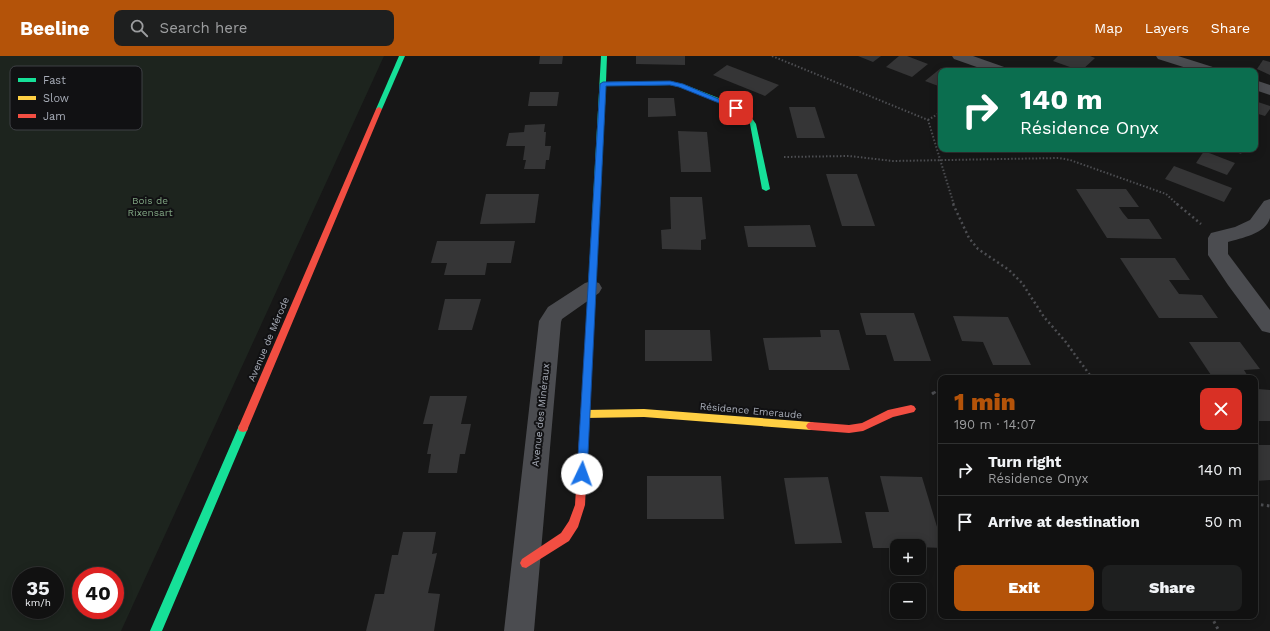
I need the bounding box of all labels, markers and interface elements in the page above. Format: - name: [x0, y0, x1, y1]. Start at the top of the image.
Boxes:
- search box: [114, 10, 394, 46]
- text: Beeline: [20, 17, 90, 40]
- icon: search: [128, 17, 150, 39]
- text: Search here: [160, 19, 247, 37]
- text: Map: [1094, 20, 1123, 36]
- text: Layers: [1145, 20, 1189, 36]
- text: Share: [1211, 20, 1250, 36]
- legend: [10, 66, 142, 130]
- text: Fast: [43, 74, 66, 87]
- text: 140 m: [1020, 83, 1103, 116]
- icon: right: [954, 84, 1006, 136]
- pin: [719, 91, 753, 125]
- text: Slow: [43, 92, 69, 105]
- icon: arrive: [725, 97, 747, 119]
- text: Jam: [43, 110, 66, 123]
- text: Résidence Onyx: [1020, 117, 1159, 138]
- park label: Bois de Rixensart: [127, 195, 173, 218]
- street label: Avenue de Mérode: [246, 295, 291, 383]
- street label: Avenue des Minéraux: [530, 363, 551, 467]
- text: 1 min: [954, 388, 1016, 416]
- button: close: [1200, 388, 1242, 430]
- street label: Résidence Emeraude: [699, 401, 803, 420]
- text: 190 m · 14:07: [954, 417, 1036, 432]
- position arrow: [561, 453, 603, 495]
- text: Turn right: [988, 453, 1061, 471]
- icon: right: [954, 459, 976, 481]
- text: 140 m: [1198, 461, 1242, 479]
- text: Résidence Onyx: [988, 471, 1088, 486]
- icon: arrive: [954, 511, 976, 533]
- text: Arrive at destination: [988, 513, 1140, 531]
- text: 50 m: [1205, 513, 1242, 531]
- map controls: [890, 539, 926, 619]
- button: +: [890, 539, 926, 575]
- button: Exit: [954, 565, 1094, 611]
- button: Share: [1102, 565, 1242, 611]
- speed limit sign: 40: [72, 567, 124, 619]
- text: 35: [26, 576, 50, 600]
- button: −: [890, 583, 926, 619]
- text: km/h: [25, 597, 51, 608]

